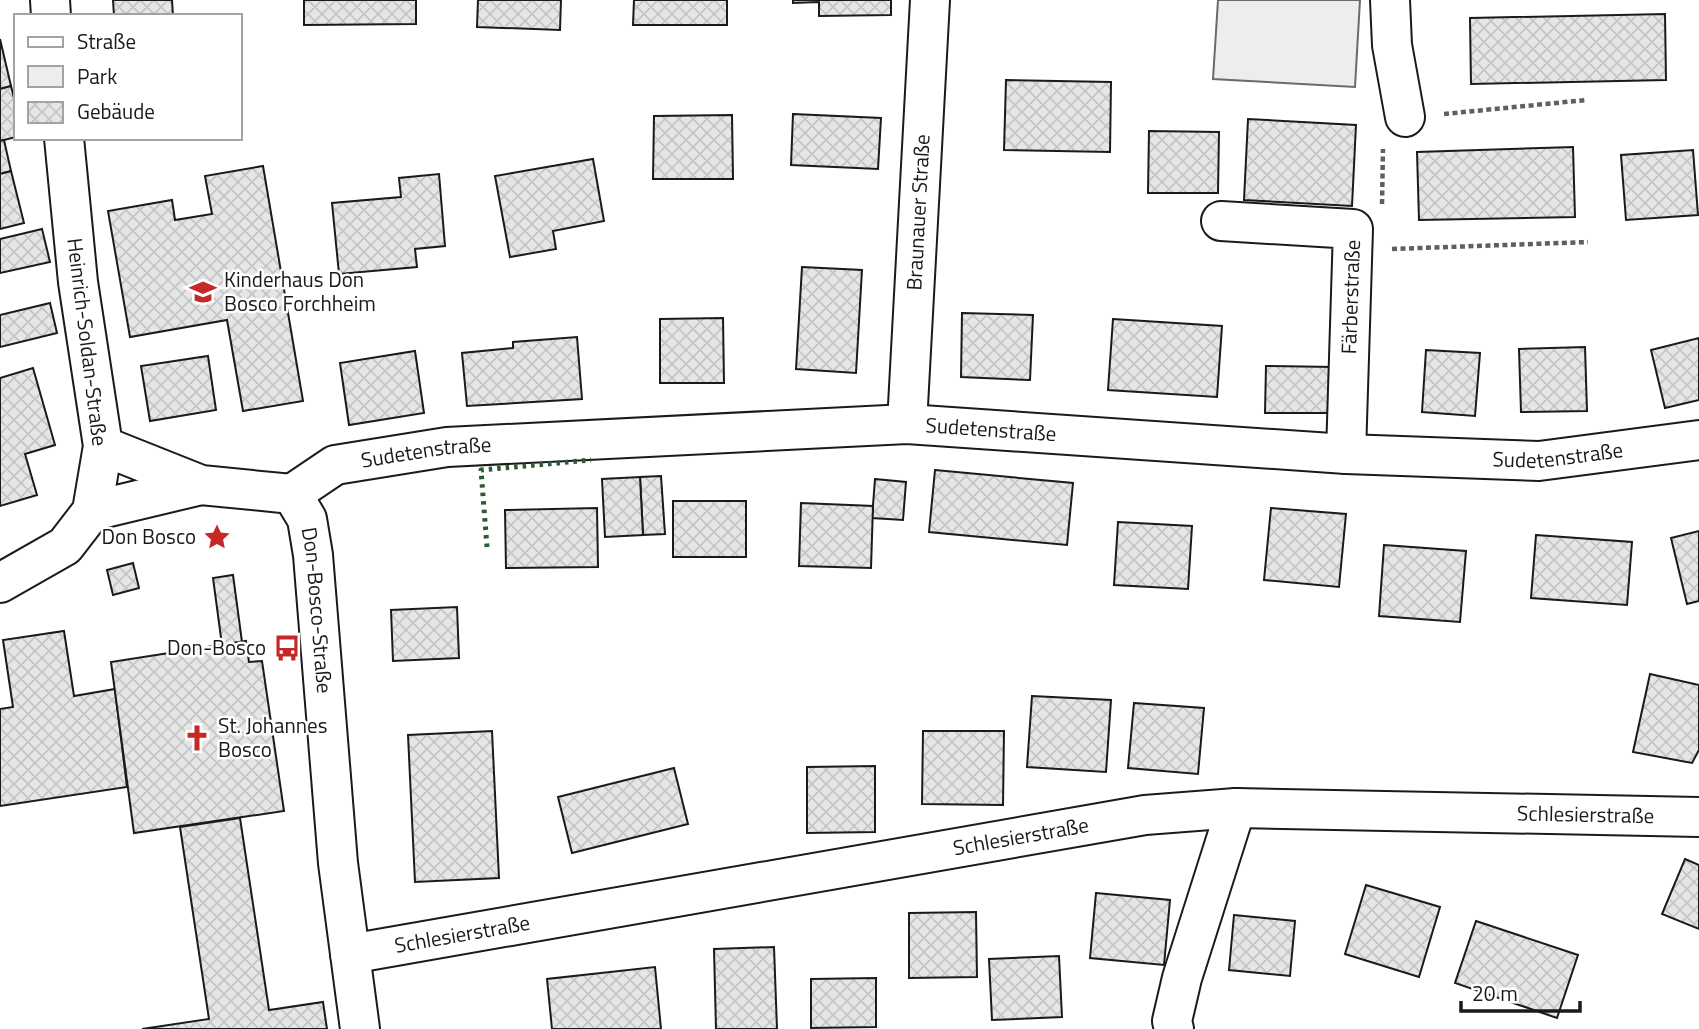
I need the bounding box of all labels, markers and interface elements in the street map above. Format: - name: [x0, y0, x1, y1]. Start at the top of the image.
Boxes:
- legend: [14, 14, 242, 140]
- text: Straße: [77, 25, 136, 57]
- text: Park: [77, 60, 117, 92]
- text: Gebäude: [77, 95, 155, 127]
- street label: Braunauer Straße: [897, 133, 938, 291]
- street label: Heinrich-Soldan-Straße: [59, 236, 117, 448]
- street label: Färberstraße: [1332, 239, 1368, 355]
- place label: Kinderhaus Don Bosco Forchheim: [224, 263, 376, 319]
- school or university icon: Kinderhaus Don Bosco Forchheim: [188, 277, 218, 307]
- street label: Sudetenstraße: [925, 408, 1057, 449]
- street label: Sudetenstraße: [359, 428, 492, 476]
- street label: Sudetenstraße: [1492, 433, 1625, 476]
- place label: Don Bosco: [102, 520, 196, 552]
- place icon: Don Bosco: [202, 522, 232, 552]
- street label: Don-Bosco-Straße: [294, 525, 341, 694]
- place label: Don-Bosco: [167, 631, 266, 663]
- bus stop icon: Don-Bosco: [272, 633, 302, 663]
- place label: St. Johannes Bosco: [218, 709, 328, 765]
- church icon: St. Johannes Bosco: [182, 723, 212, 753]
- street label: Schlesierstraße: [1517, 796, 1655, 831]
- street label: Schlesierstraße: [950, 808, 1091, 863]
- street label: Schlesierstraße: [392, 906, 532, 961]
- scale bar: [1461, 970, 1580, 1014]
- text: 20 m: [1472, 977, 1518, 1009]

